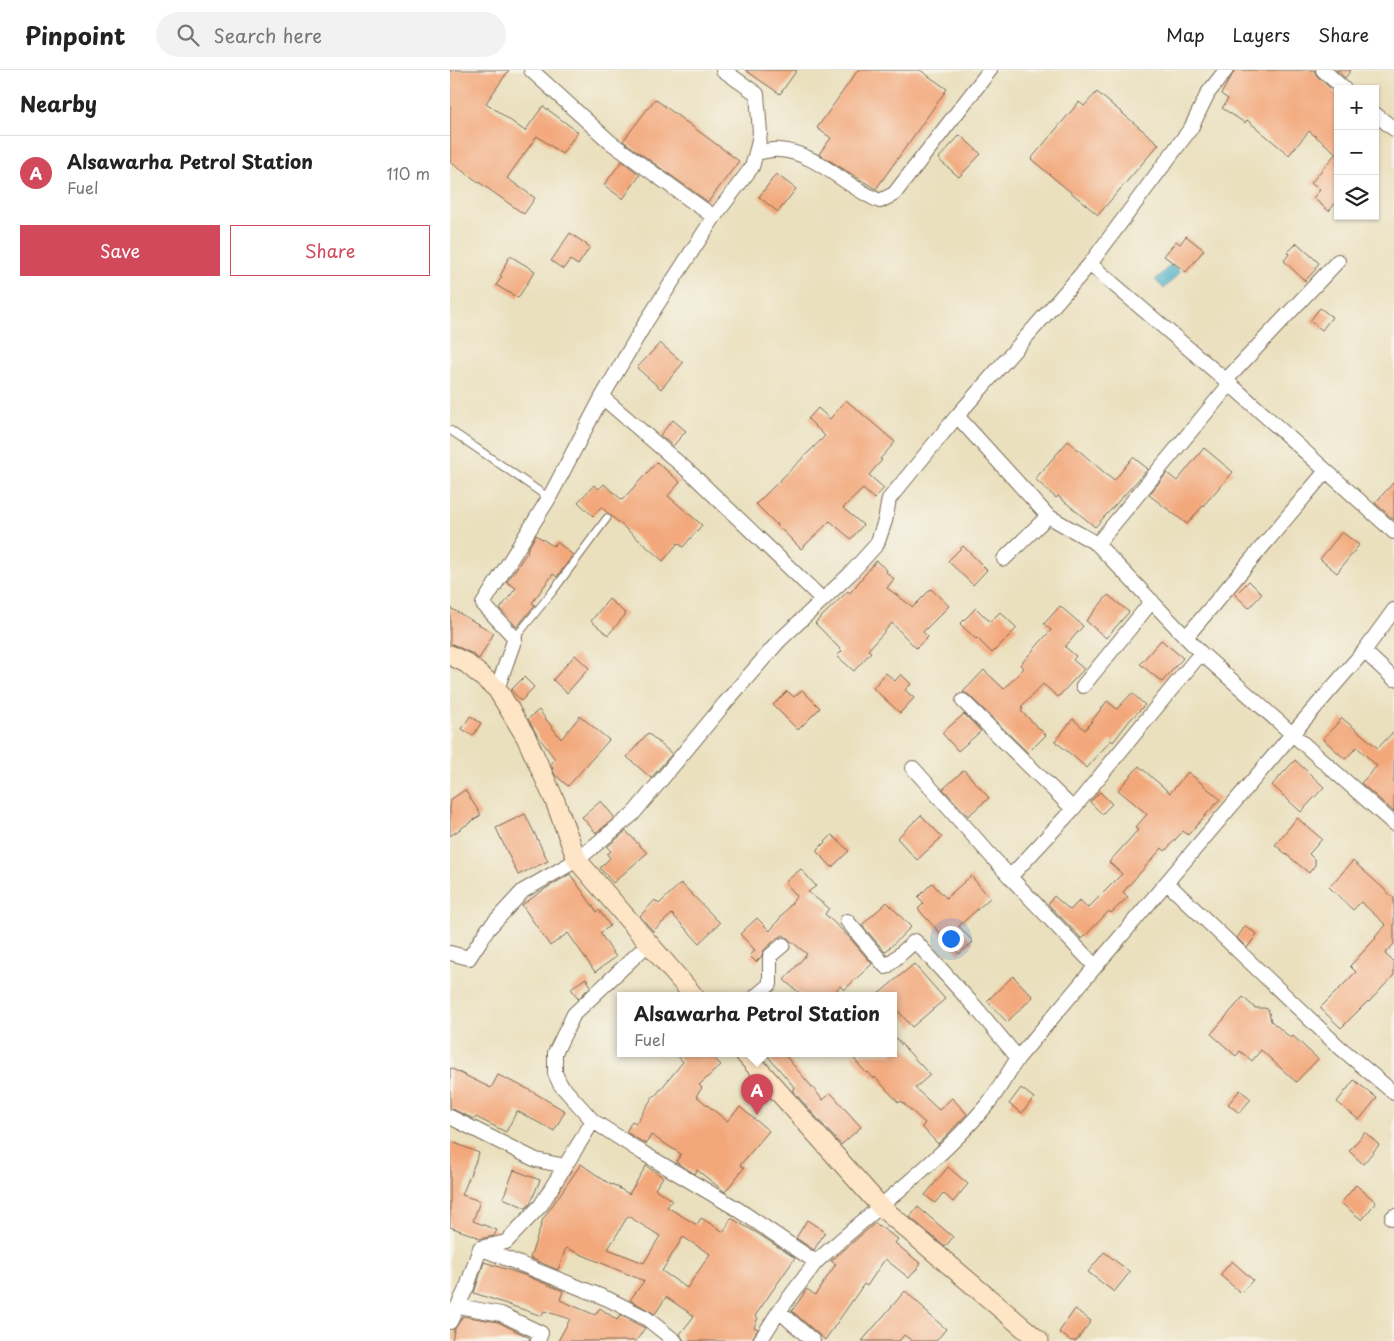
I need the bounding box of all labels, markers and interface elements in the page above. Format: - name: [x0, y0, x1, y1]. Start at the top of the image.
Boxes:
- search box: [156, 12, 506, 57]
- text: Pinpoint: [25, 17, 126, 53]
- icon: search: [174, 21, 202, 49]
- text: Search here: [214, 21, 322, 49]
- text: Map: [1166, 21, 1205, 48]
- text: Layers: [1233, 21, 1290, 48]
- text: Share: [1318, 21, 1369, 48]
- map controls: [1334, 85, 1379, 220]
- button: +: [1334, 85, 1379, 130]
- text: Nearby: [20, 87, 97, 119]
- button: −: [1334, 130, 1379, 175]
- text: Alsawarha Petrol Station: [67, 147, 313, 175]
- text: A: [30, 161, 42, 185]
- text: 110 m: [387, 161, 430, 185]
- text: Fuel: [67, 175, 98, 199]
- button: layers: [1334, 175, 1379, 220]
- button: Save: [20, 225, 220, 276]
- button: Share: [230, 225, 430, 276]
- your location: [938, 926, 964, 952]
- popup: [617, 992, 897, 1057]
- text: Alsawarha Petrol Station: [634, 999, 880, 1027]
- text: Fuel: [634, 1027, 665, 1051]
- pin: A: [741, 1074, 773, 1115]

